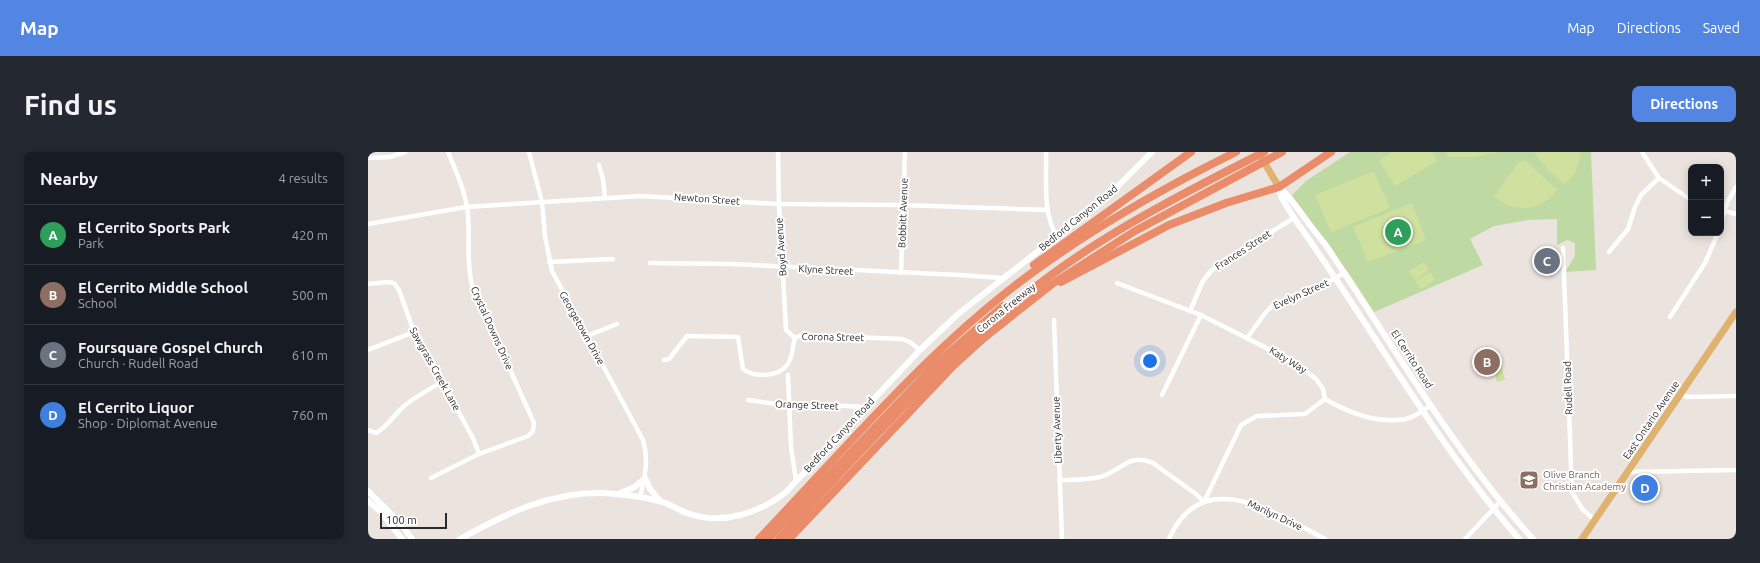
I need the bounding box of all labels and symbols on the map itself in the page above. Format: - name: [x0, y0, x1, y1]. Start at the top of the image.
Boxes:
- street label: Bobbitt Avenue: [896, 178, 910, 248]
- street label: Bedford Canyon Road: [1036, 183, 1120, 253]
- street label: Newton Street: [674, 191, 740, 207]
- street label: Boyd Avenue: [773, 217, 789, 277]
- pin: A: [1385, 217, 1411, 247]
- street label: Frances Street: [1213, 228, 1273, 272]
- pin: C: [1534, 246, 1560, 276]
- street label: Klyne Street: [798, 263, 854, 277]
- street label: Evelyn Street: [1272, 277, 1330, 311]
- street label: Corona Freeway: [974, 281, 1038, 335]
- street label: Crystal Downs Drive: [469, 285, 515, 371]
- street label: Georgetown Drive: [557, 289, 607, 367]
- street label: Sawgrass Creek Lane: [408, 325, 462, 413]
- street label: El Cerrito Road: [1389, 328, 1435, 390]
- street label: Corona Street: [802, 331, 864, 343]
- street label: Katy Way: [1267, 345, 1309, 375]
- pin: B: [1474, 347, 1500, 377]
- your location: [1140, 351, 1160, 371]
- street label: Rudell Road: [1562, 361, 1574, 415]
- street label: East Ontario Avenue: [1621, 379, 1681, 461]
- street label: Bedford Canyon Road: [802, 395, 877, 475]
- street label: Liberty Avenue: [1050, 396, 1064, 464]
- street label: Orange Street: [775, 398, 839, 412]
- school or university icon: Olive Branch Christian Academy: [1518, 469, 1540, 491]
- place label: Olive Branch Christian Academy: [1543, 469, 1626, 492]
- pin: D: [1632, 473, 1658, 503]
- street label: Marilyn Drive: [1246, 498, 1304, 532]
- scale bar: [380, 511, 447, 530]

